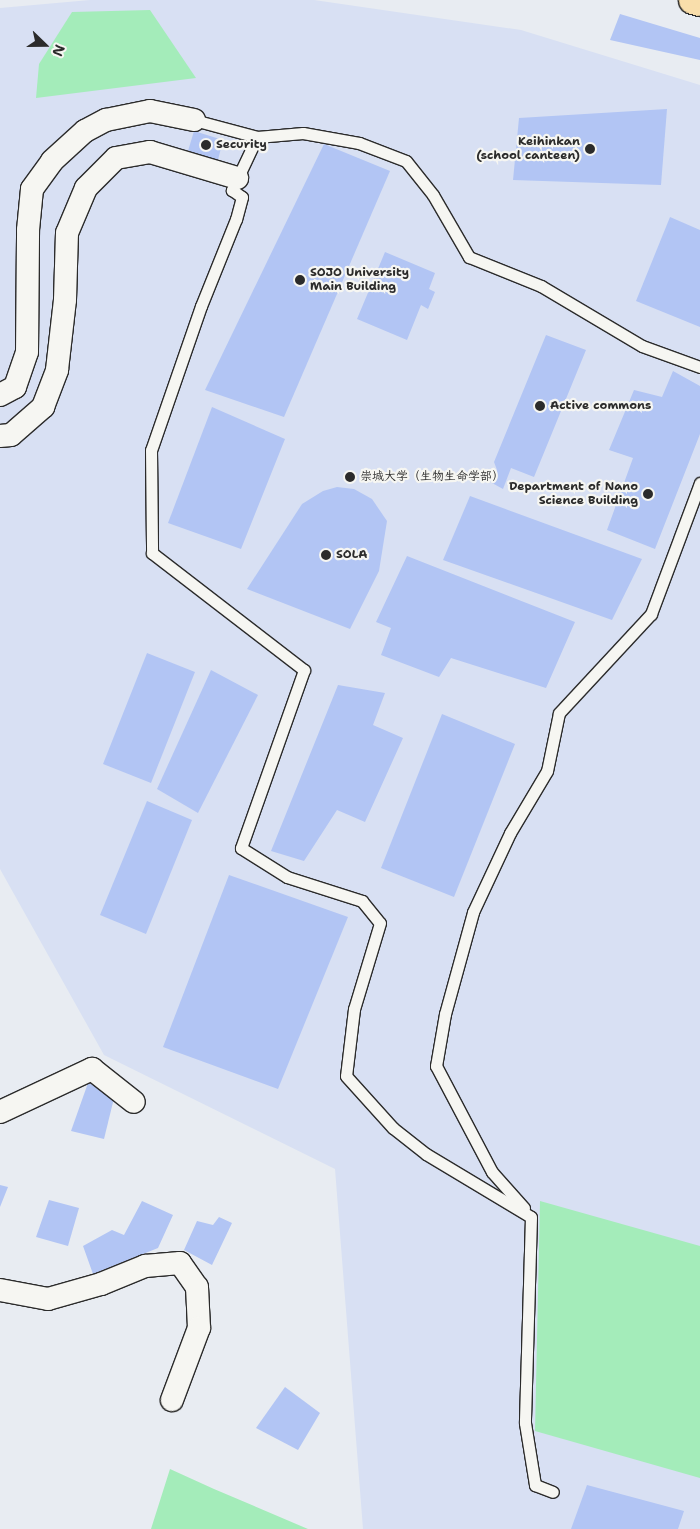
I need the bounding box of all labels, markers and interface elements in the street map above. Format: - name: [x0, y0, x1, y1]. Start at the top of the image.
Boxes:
- north arrow: [20, 20, 70, 70]
- text: N: [48, 42, 69, 59]
- place label: Keihinkan (school canteen): [476, 135, 580, 163]
- place label: Security: [216, 138, 267, 152]
- marker: Security: [200, 139, 212, 151]
- marker: Keihinkan (school canteen): [584, 143, 596, 155]
- place label: SOJO University Main Building: [310, 266, 409, 294]
- marker: SOJO University Main Building: [294, 274, 306, 286]
- place label: Active commons: [550, 399, 651, 413]
- marker: Active commons: [534, 400, 546, 412]
- place label: 崇城大学（生物生命学部）: [360, 470, 504, 484]
- marker: 崇城大学（生物生命学部）: [344, 471, 356, 483]
- place label: Department of Nano Science Building: [509, 480, 638, 508]
- marker: Department of Nano Science Building: [642, 488, 654, 500]
- place label: SOLA: [336, 548, 367, 562]
- marker: SOLA: [320, 549, 332, 561]

